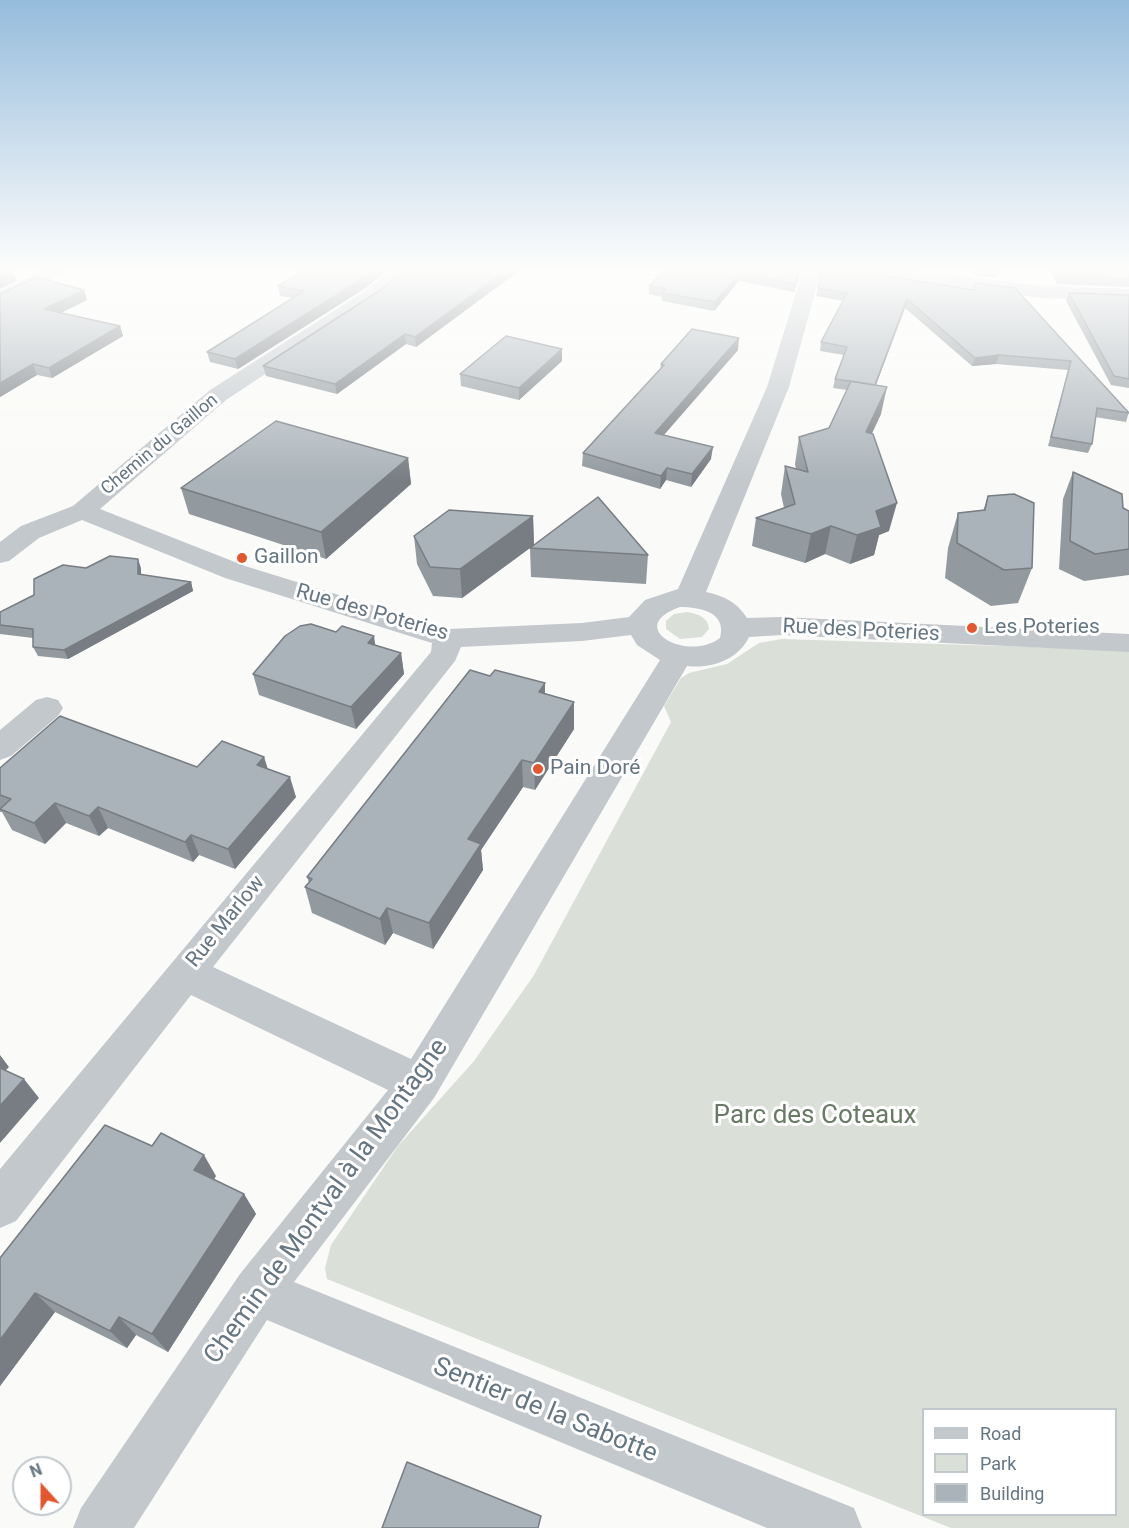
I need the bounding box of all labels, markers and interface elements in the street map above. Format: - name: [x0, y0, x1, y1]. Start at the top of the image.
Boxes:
- street label: Chemin du Gaillon: [97, 390, 223, 500]
- place label: Gaillon: [254, 545, 319, 571]
- marker: Gaillon: [235, 551, 249, 565]
- street label: Rue des Poteries: [293, 579, 451, 647]
- street label: Rue des Poteries: [782, 614, 940, 648]
- place label: Les Poteries: [984, 615, 1100, 641]
- marker: Les Poteries: [965, 621, 979, 635]
- place label: Pain Doré: [550, 756, 640, 782]
- marker: Pain Doré: [531, 762, 545, 776]
- street label: Rue Marlow: [181, 871, 271, 973]
- street label: Chemin de Montval à la Montagne: [198, 1033, 456, 1371]
- park label: Parc des Coteaux: [714, 1100, 916, 1132]
- street label: Sentier de la Sabotte: [428, 1352, 662, 1470]
- legend: [922, 1408, 1117, 1516]
- text: Road: [980, 1423, 1021, 1444]
- text: Park: [980, 1453, 1016, 1474]
- north arrow: [12, 1456, 72, 1516]
- text: N: [27, 1460, 45, 1481]
- text: Building: [980, 1483, 1044, 1504]

